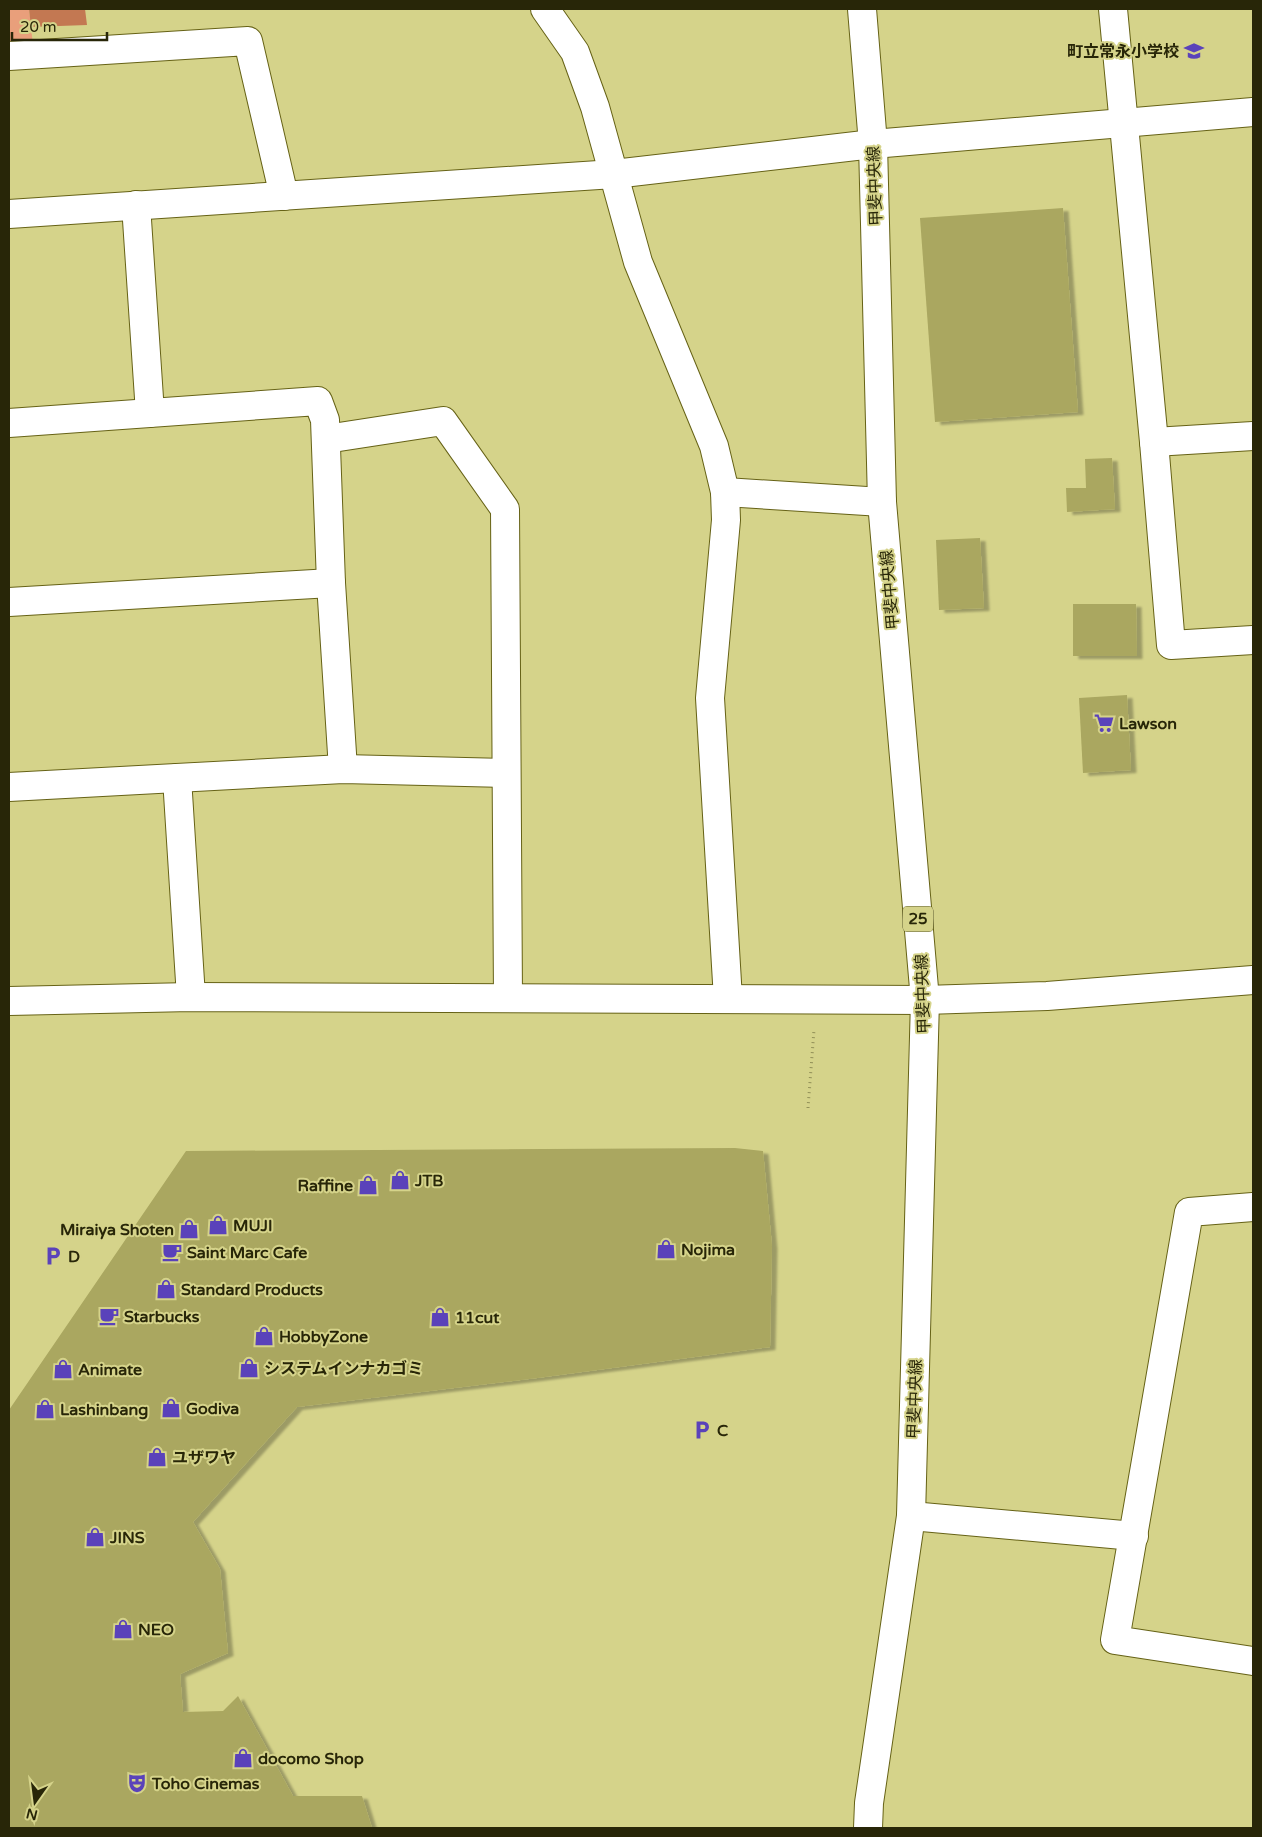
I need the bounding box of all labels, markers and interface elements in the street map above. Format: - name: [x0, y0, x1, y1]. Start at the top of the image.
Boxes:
- scale bar: [12, 10, 108, 42]
- text: 20 m: [20, 18, 57, 36]
- school or university icon: 町立常永小学校: [1183, 40, 1205, 62]
- place label: 町立常永小学校: [1067, 42, 1179, 62]
- street label: 甲斐中央線: [864, 146, 886, 226]
- street label: 甲斐中央線: [877, 549, 903, 631]
- supermarket icon: Lawson: [1093, 712, 1115, 734]
- place label: Lawson: [1119, 714, 1177, 734]
- road number: 25: [903, 906, 933, 932]
- street label: 甲斐中央線: [912, 954, 934, 1034]
- shop icon: JTB: [389, 1169, 411, 1191]
- place label: JTB: [414, 1171, 443, 1191]
- shop icon: Raffine: [357, 1174, 379, 1196]
- place label: Raffine: [298, 1176, 353, 1196]
- shop icon: MUJI: [207, 1214, 229, 1236]
- place label: MUJI: [233, 1216, 273, 1236]
- shop icon: Miraiya Shoten: [178, 1218, 200, 1240]
- place label: Miraiya Shoten: [60, 1220, 174, 1240]
- shop icon: Nojima: [655, 1238, 677, 1260]
- place label: Nojima: [681, 1240, 735, 1260]
- cafe icon: Saint Marc Cafe: [161, 1241, 183, 1263]
- place label: Saint Marc Cafe: [187, 1243, 307, 1263]
- parking icon: D: [42, 1245, 64, 1267]
- place label: D: [68, 1247, 80, 1267]
- shop icon: Standard Products: [155, 1278, 177, 1300]
- place label: Standard Products: [181, 1280, 323, 1300]
- cafe icon: Starbucks: [98, 1305, 120, 1327]
- shop icon: 11cut: [429, 1306, 451, 1328]
- place label: Starbucks: [124, 1307, 200, 1327]
- place label: 11cut: [455, 1308, 500, 1328]
- shop icon: HobbyZone: [253, 1325, 275, 1347]
- place label: HobbyZone: [279, 1327, 368, 1347]
- shop icon: システムインナカゴミ: [238, 1357, 260, 1379]
- shop icon: Animate: [52, 1358, 74, 1380]
- place label: システムインナカゴミ: [264, 1359, 424, 1379]
- street label: 甲斐中央線: [904, 1359, 926, 1439]
- place label: Animate: [78, 1360, 142, 1380]
- shop icon: Godiva: [160, 1397, 182, 1419]
- shop icon: Lashinbang: [34, 1398, 56, 1420]
- place label: Godiva: [186, 1399, 239, 1419]
- place label: Lashinbang: [60, 1400, 148, 1420]
- parking icon: C: [691, 1419, 713, 1441]
- place label: C: [717, 1421, 728, 1441]
- shop icon: ユザワヤ: [146, 1446, 168, 1468]
- place label: ユザワヤ: [172, 1448, 236, 1468]
- shop icon: JINS: [84, 1526, 106, 1548]
- place label: JINS: [109, 1528, 145, 1548]
- shop icon: NEO: [112, 1618, 134, 1640]
- place label: NEO: [138, 1620, 174, 1640]
- shop icon: docomo Shop: [232, 1747, 254, 1769]
- place label: docomo Shop: [258, 1749, 364, 1769]
- theatre icon: Toho Cinemas: [126, 1772, 148, 1794]
- place label: Toho Cinemas: [151, 1774, 260, 1794]
- north arrow: [10, 1777, 60, 1827]
- text: N: [24, 1805, 39, 1824]

